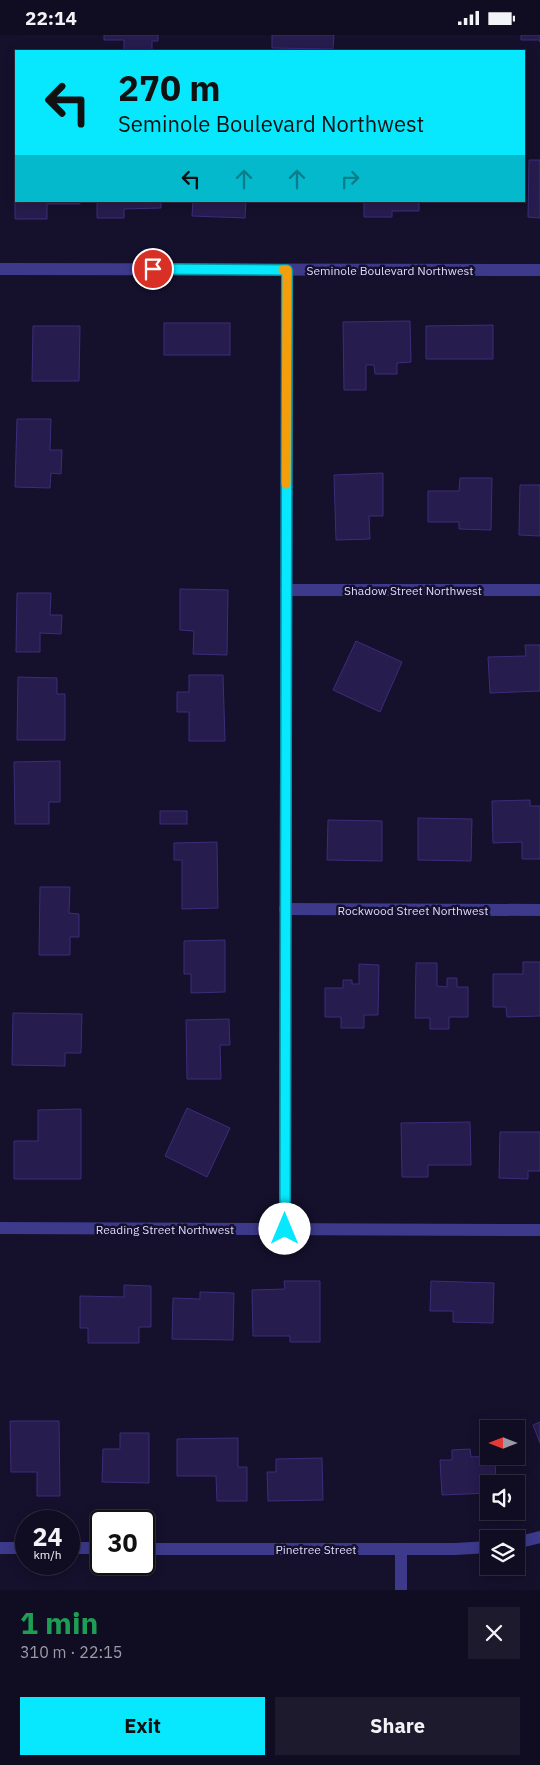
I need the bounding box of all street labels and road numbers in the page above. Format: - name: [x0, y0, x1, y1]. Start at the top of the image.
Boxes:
- street label: Seminole Boulevard Northwest: [306, 263, 474, 278]
- street label: Shadow Street Northwest: [344, 583, 482, 598]
- street label: Rockwood Street Northwest: [337, 903, 489, 918]
- street label: Reading Street Northwest: [96, 1222, 234, 1237]
- street label: Pinetree Street: [275, 1542, 357, 1557]

